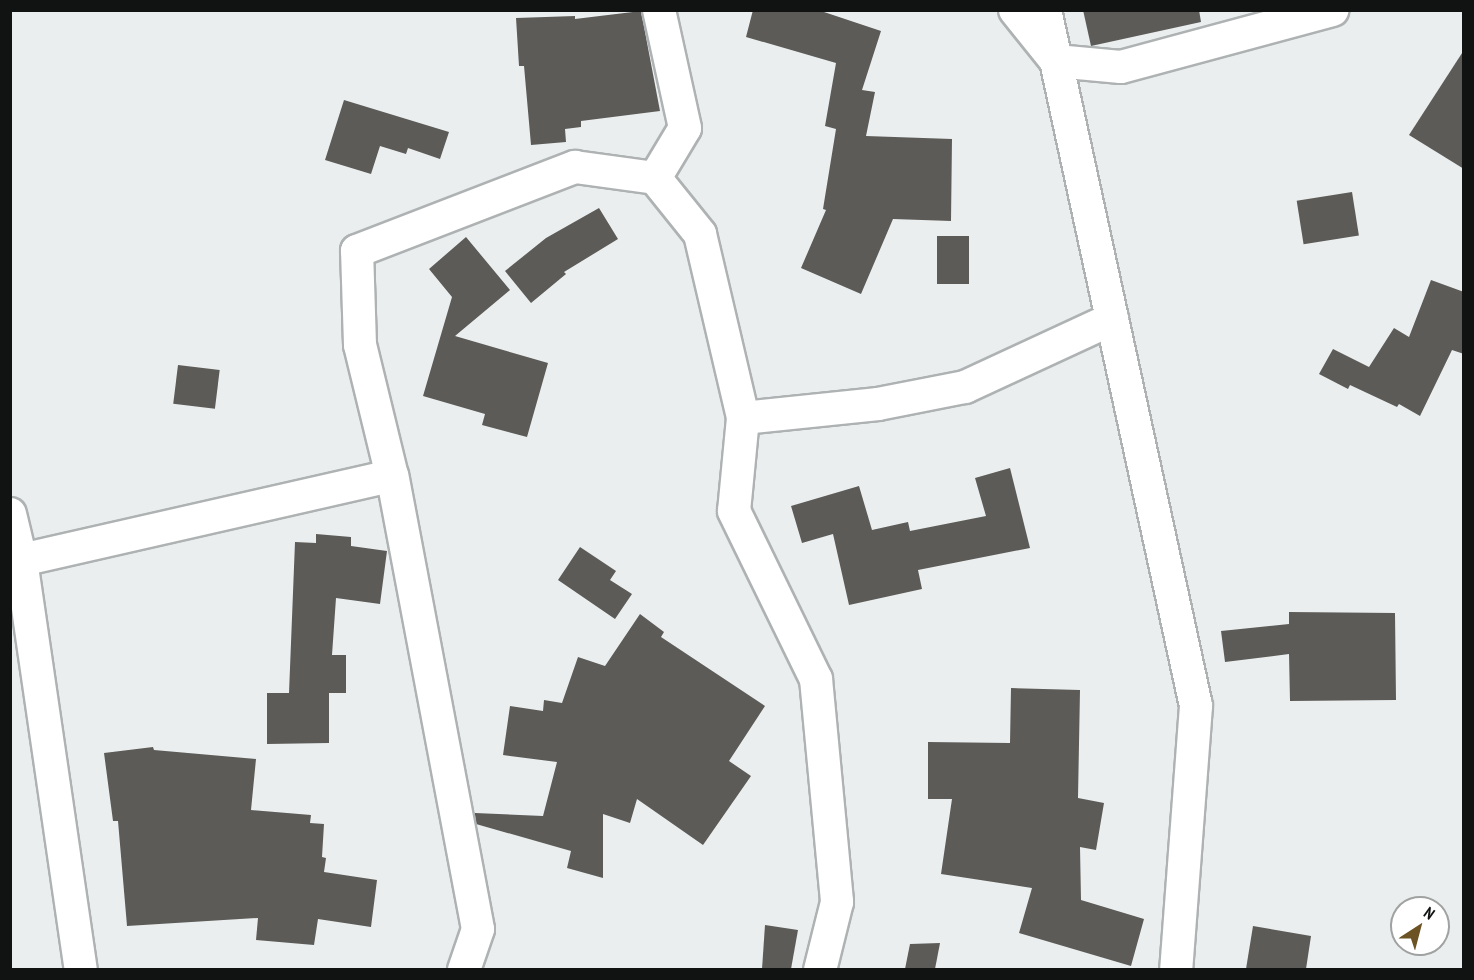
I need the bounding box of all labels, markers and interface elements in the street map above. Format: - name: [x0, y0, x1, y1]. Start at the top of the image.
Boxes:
- north arrow: [1390, 896, 1450, 956]
- text: N: [1420, 902, 1439, 924]

